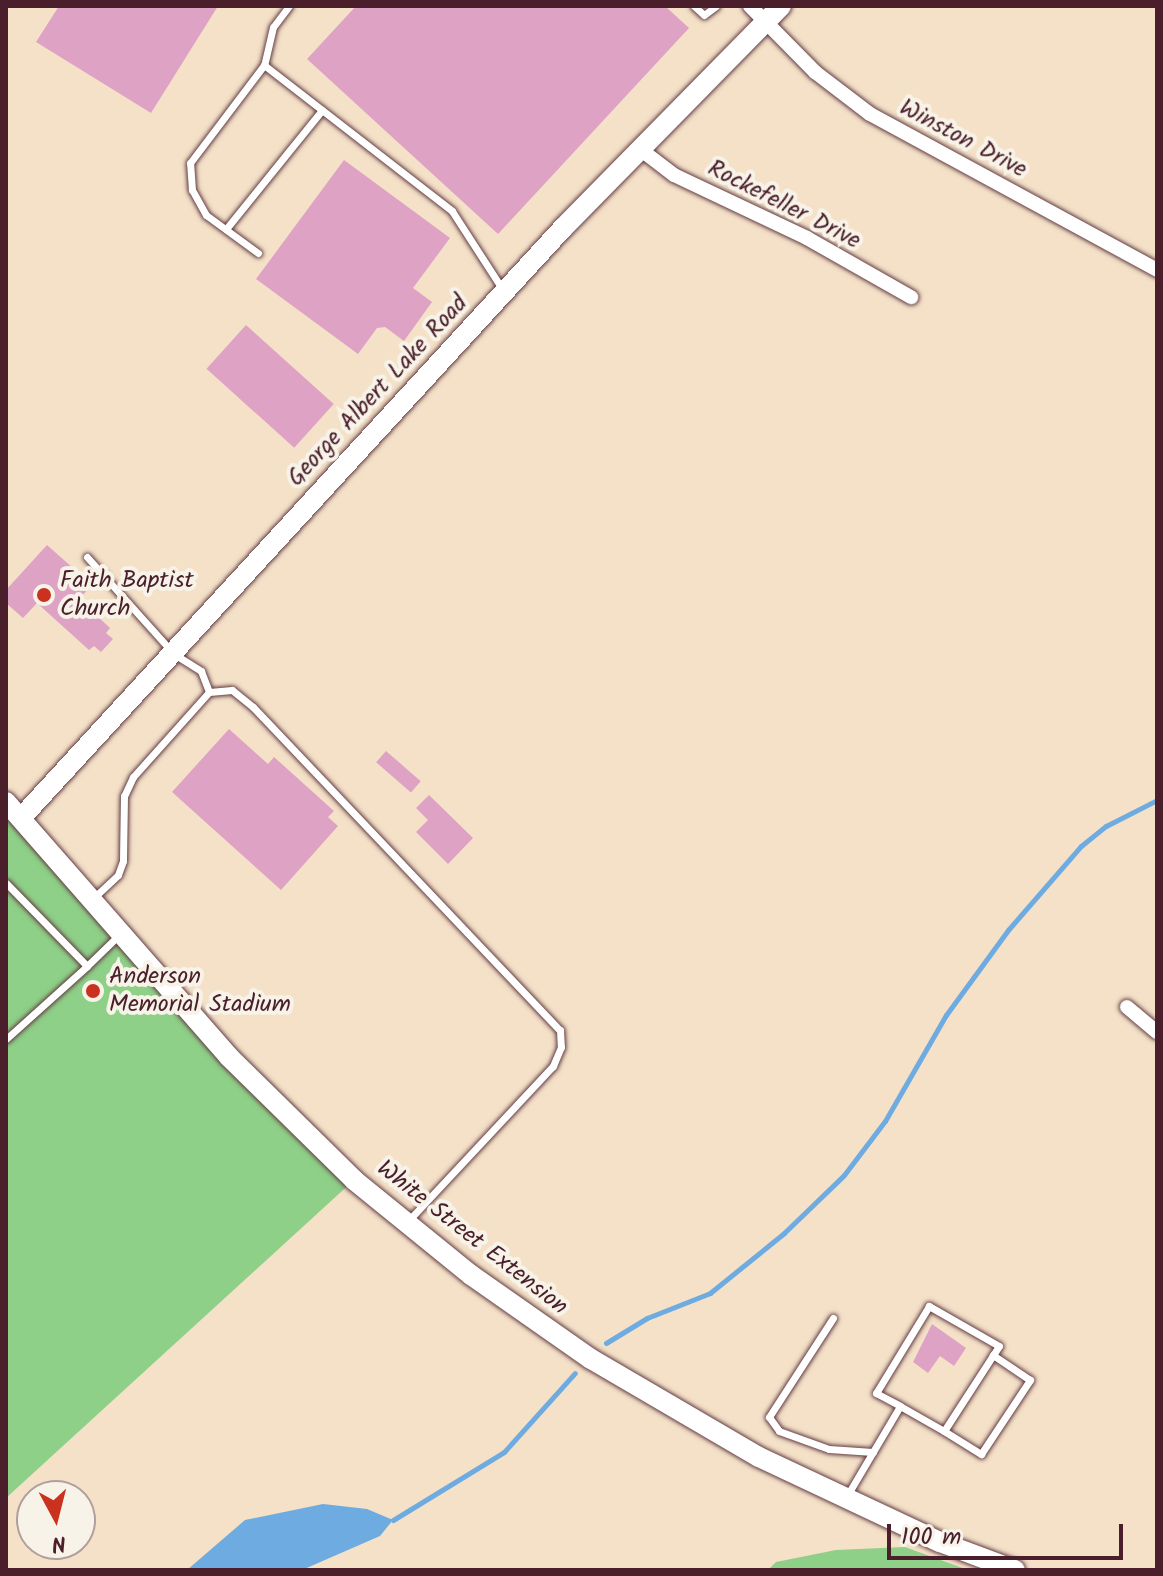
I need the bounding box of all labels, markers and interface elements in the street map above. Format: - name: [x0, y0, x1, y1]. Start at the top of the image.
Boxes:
- street label: Winston Drive: [894, 93, 1032, 185]
- street label: Rockefeller Drive: [703, 154, 865, 256]
- street label: George Albert Lake Road: [282, 289, 474, 493]
- place label: Faith Baptist Church: [60, 567, 194, 623]
- marker: Faith Baptist Church: [35, 586, 53, 604]
- place label: Anderson Memorial Stadium: [109, 963, 291, 1019]
- marker: Anderson Memorial Stadium: [84, 982, 102, 1000]
- street label: White Street Extension: [371, 1155, 573, 1321]
- north arrow: [16, 1480, 96, 1560]
- scale bar: [891, 1508, 1127, 1558]
- text: 100 m: [901, 1518, 961, 1557]
- text: N: [50, 1524, 68, 1561]

